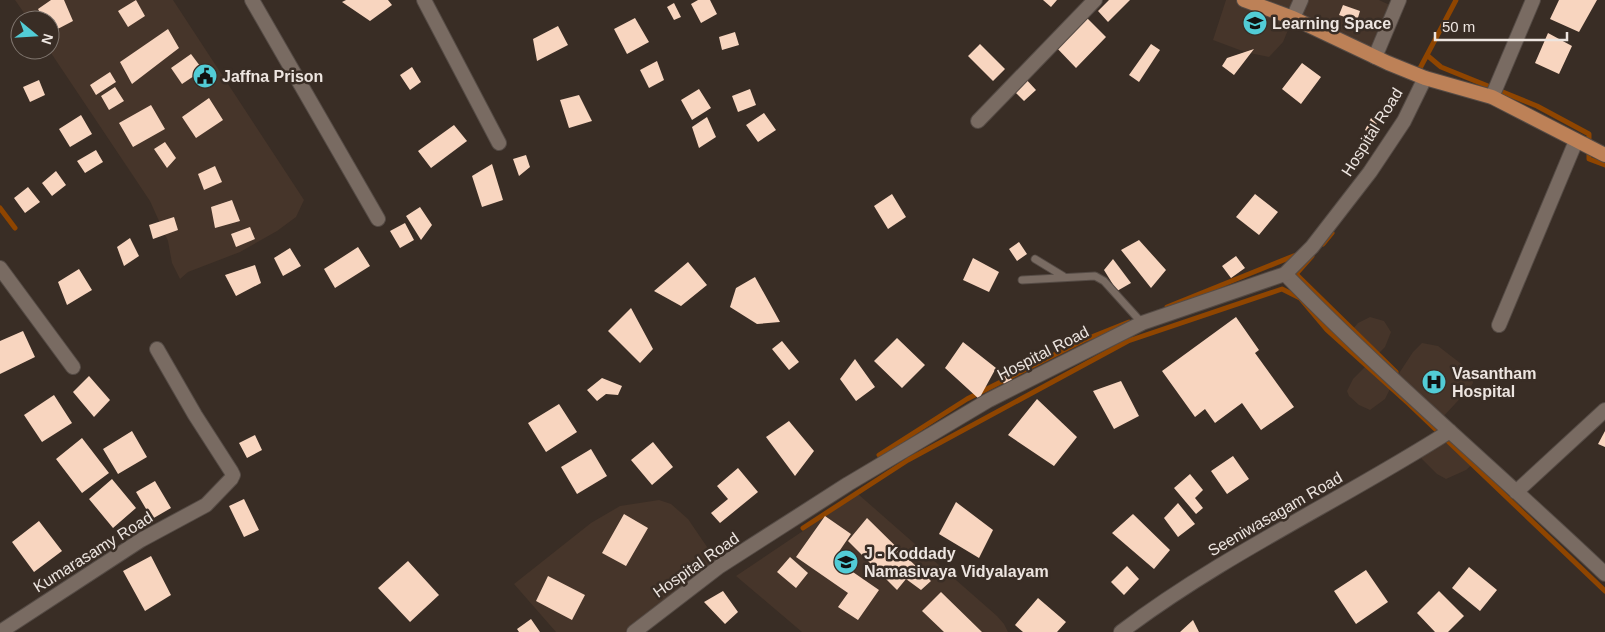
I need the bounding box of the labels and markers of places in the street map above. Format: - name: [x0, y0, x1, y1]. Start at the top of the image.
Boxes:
- school or university icon: Learning Space: [1242, 10, 1268, 36]
- place label: Learning Space: [1272, 15, 1391, 32]
- public building icon: Jaffna Prison: [192, 63, 218, 89]
- place label: Jaffna Prison: [222, 68, 323, 85]
- place label: Vasantham Hospital: [1452, 365, 1536, 400]
- hospital icon: Vasantham Hospital: [1421, 369, 1447, 395]
- place label: J - Koddady Namasivaya Vidyalayam: [864, 545, 1049, 580]
- school or university icon: J - Koddady Namasivaya Vidyalayam: [833, 549, 859, 575]

